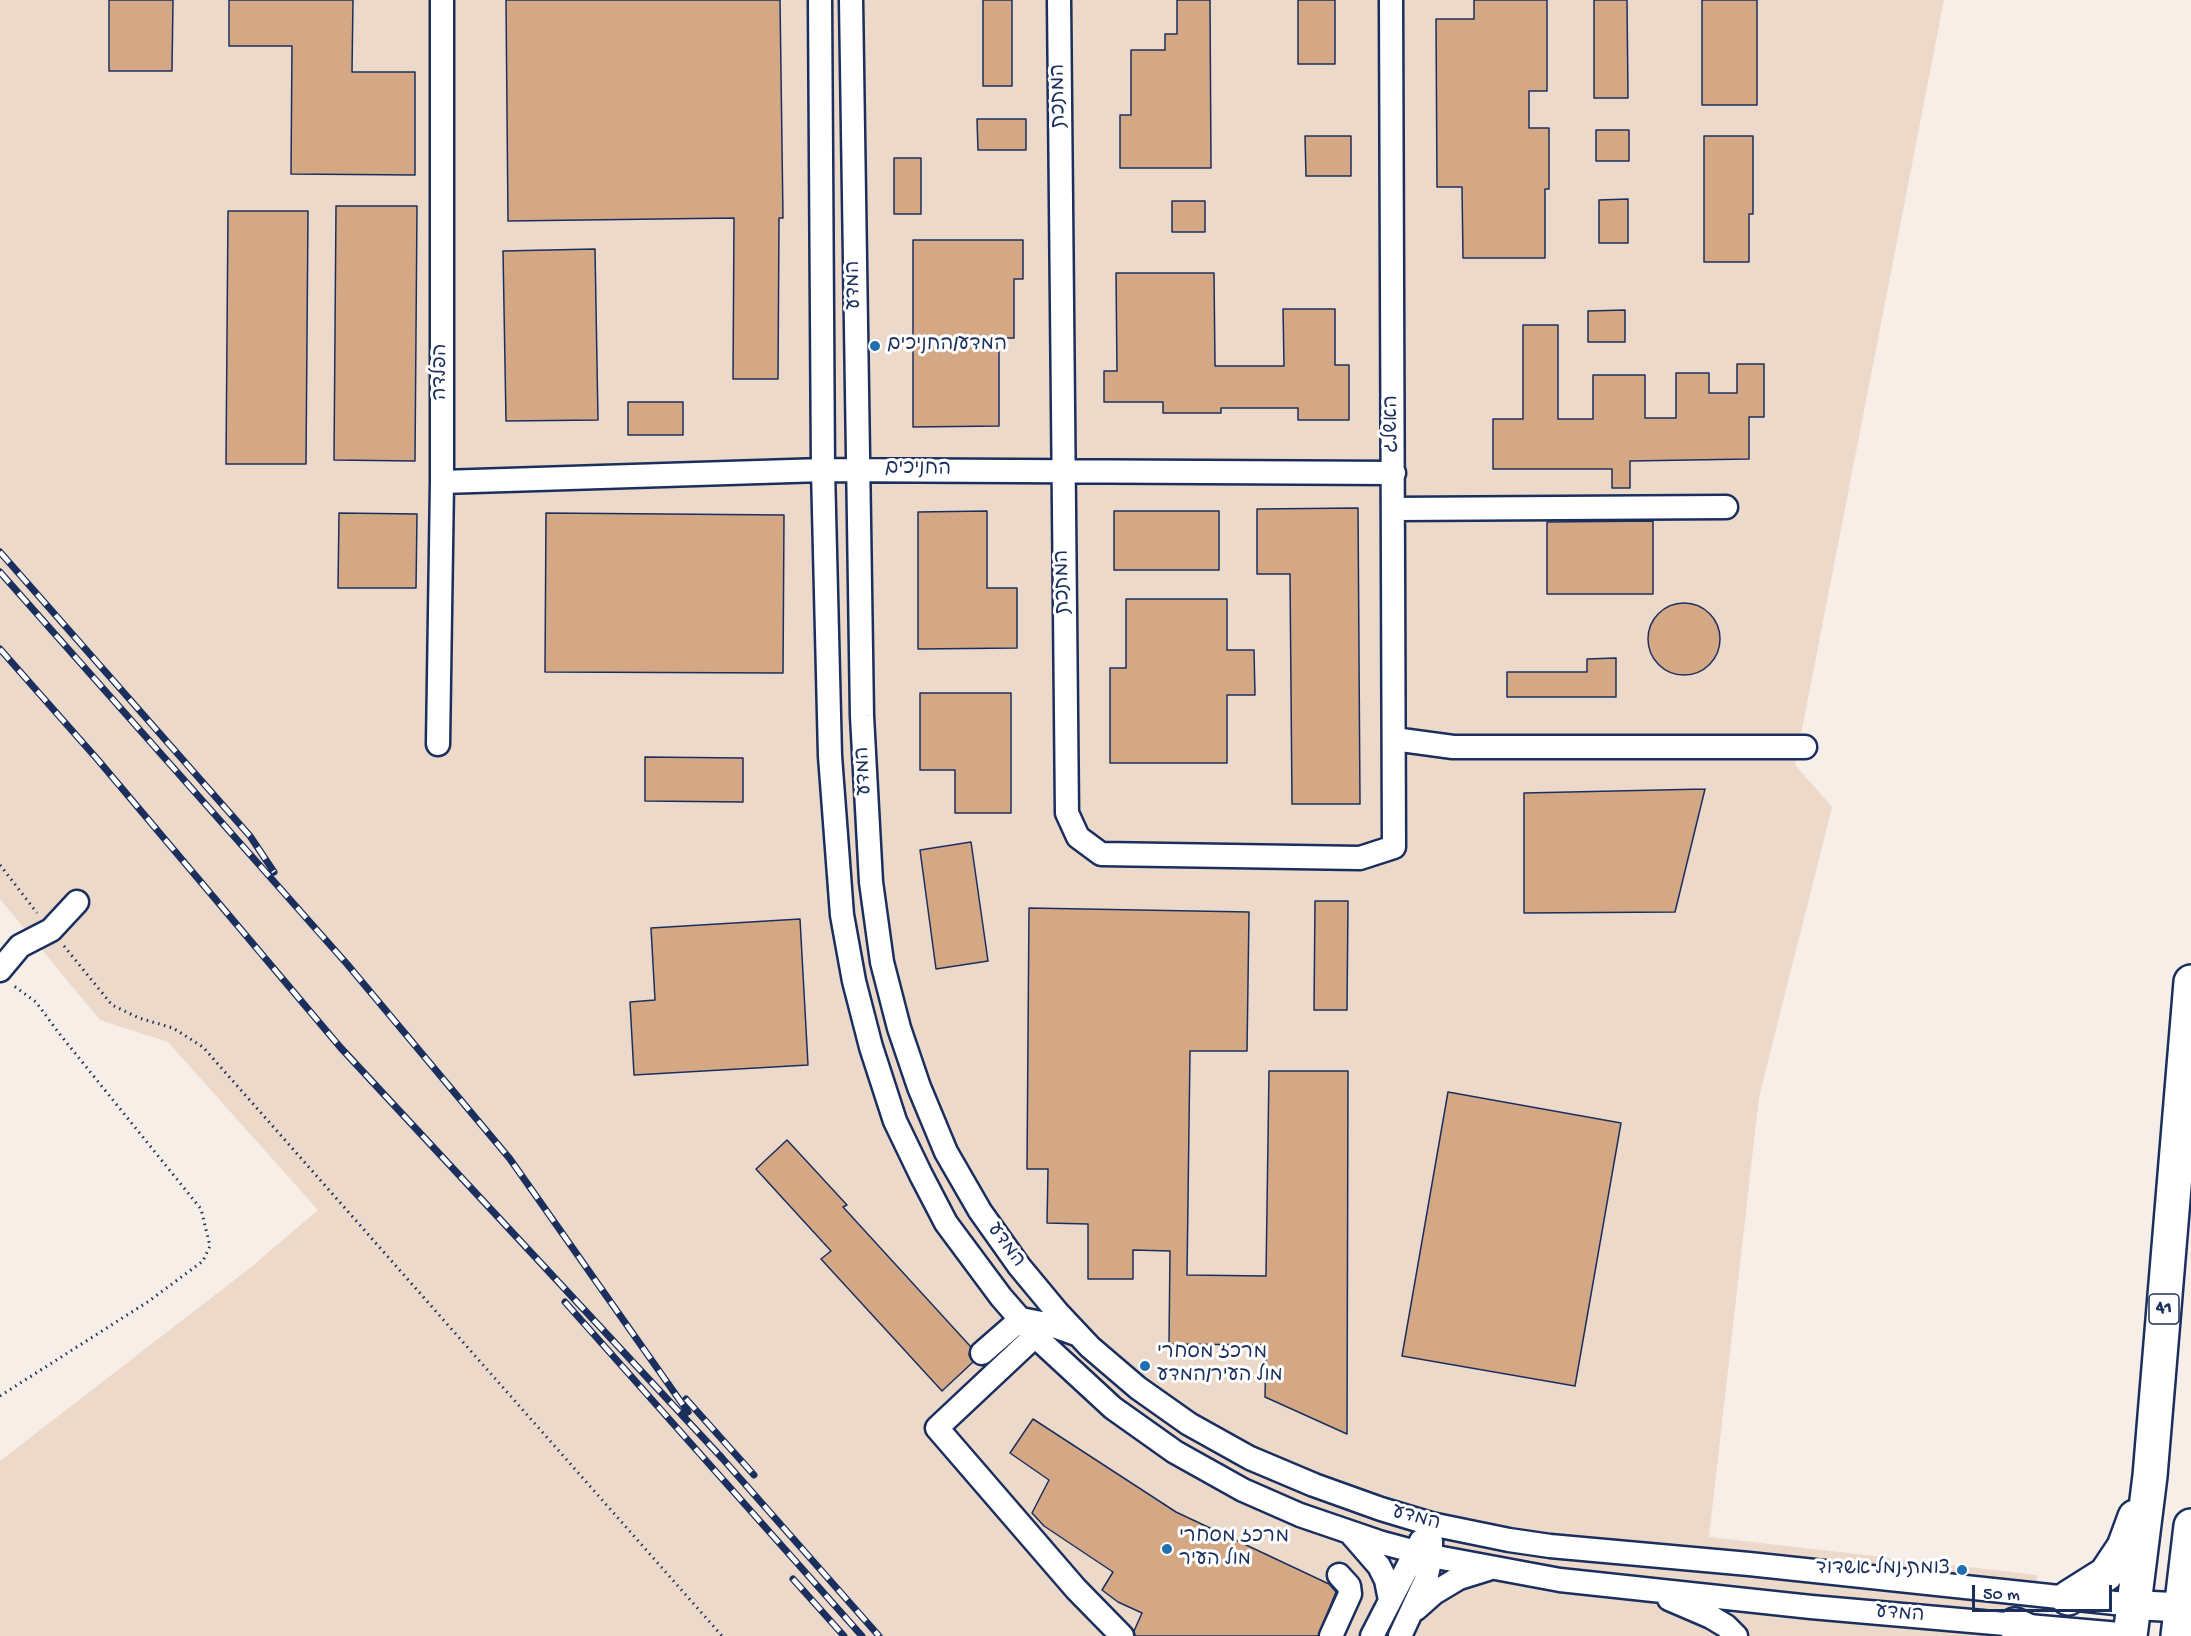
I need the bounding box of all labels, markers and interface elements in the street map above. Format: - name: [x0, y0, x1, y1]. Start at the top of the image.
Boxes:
- street label: המתכת: [1047, 63, 1073, 129]
- street label: המדע: [843, 260, 867, 310]
- place label: המדע/החניכים: [887, 334, 1007, 358]
- marker: המדע/החניכים: [868, 339, 882, 353]
- street label: הפלדה: [430, 344, 454, 400]
- street label: האשלג: [1381, 395, 1405, 453]
- street label: החניכים: [885, 457, 951, 483]
- street label: המתכת: [1051, 549, 1077, 615]
- street label: המדע: [852, 746, 878, 796]
- street label: המדע: [981, 1219, 1029, 1273]
- road number: 41: [2149, 1294, 2179, 1324]
- place label: מרכז מסחרי מול העיר/המדע: [1157, 1342, 1283, 1389]
- marker: מרכז מסחרי מול העיר/המדע: [1138, 1359, 1152, 1373]
- street label: המדע: [1389, 1501, 1443, 1537]
- place label: מרכז מסחרי מול העיר: [1179, 1526, 1289, 1573]
- marker: מרכז מסחרי מול העיר: [1160, 1542, 1174, 1556]
- place label: צומת נמל אשדוד: [1816, 1558, 1950, 1582]
- marker: צומת נמל אשדוד: [1955, 1563, 1969, 1577]
- scale bar: [1975, 1573, 2114, 1611]
- text: 50 m: [1983, 1585, 2020, 1606]
- street label: המדע: [1875, 1601, 1925, 1629]

